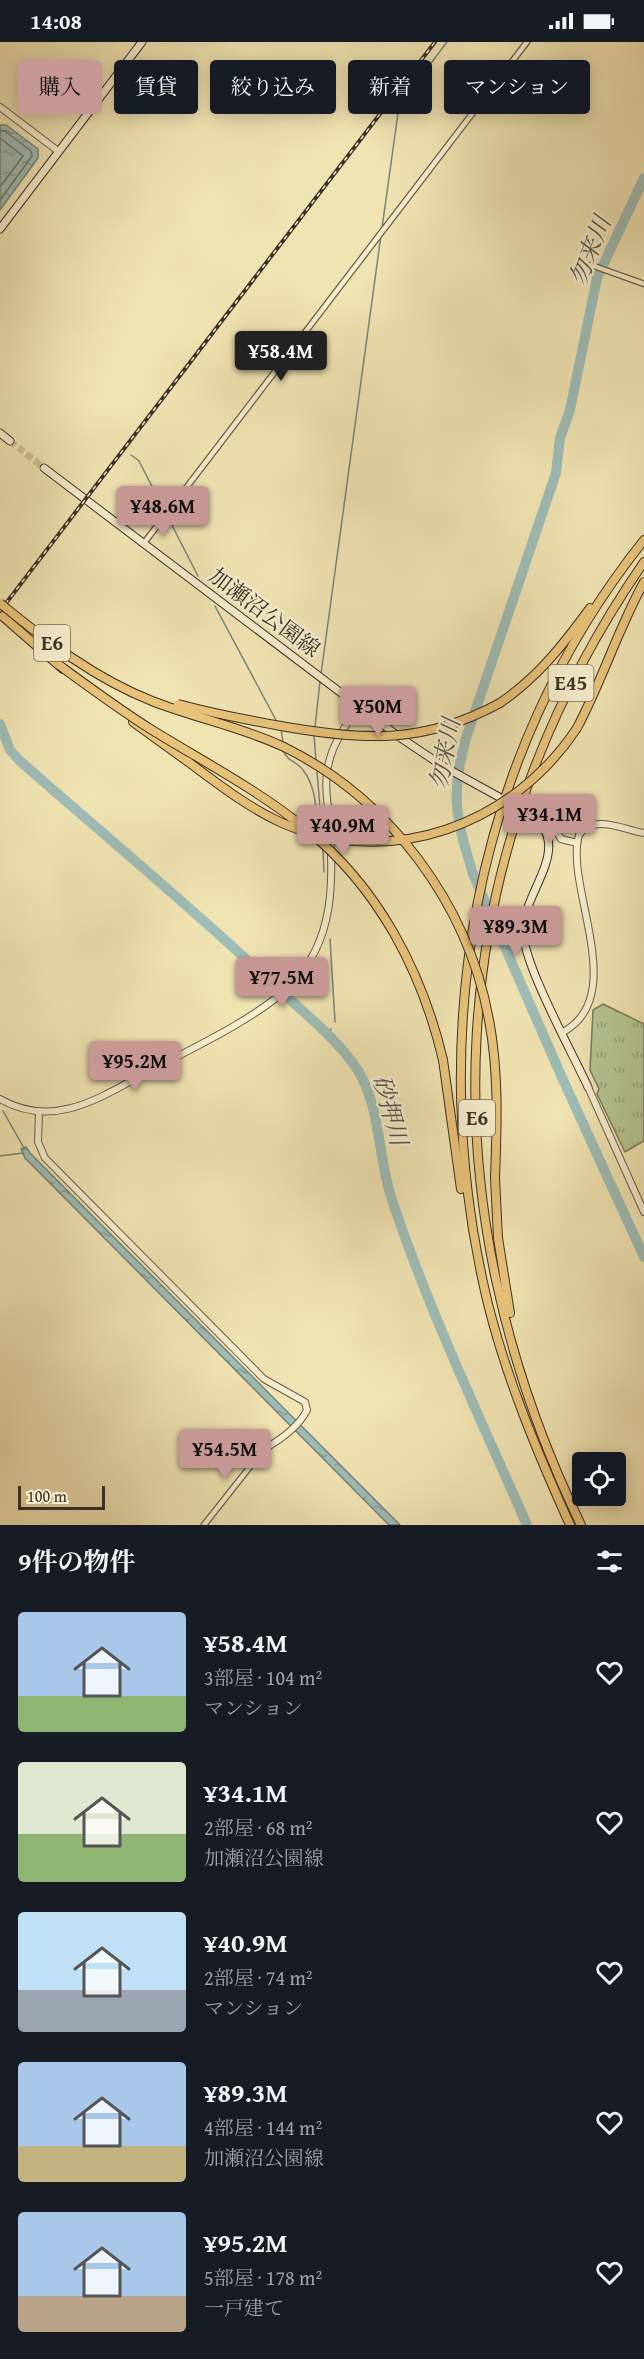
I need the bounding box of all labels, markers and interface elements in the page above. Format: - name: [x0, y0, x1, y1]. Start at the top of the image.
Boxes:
- text: 14:08: [30, 5, 82, 37]
- chip: 購入: [18, 60, 102, 114]
- chip: 賃貸: [114, 60, 198, 114]
- chip: 絞り込み: [210, 60, 336, 114]
- chip: 新着: [348, 60, 432, 114]
- chip: マンション: [444, 60, 590, 114]
- water label: 勿来川: [560, 208, 620, 291]
- pin: ¥58.4M: [232, 331, 330, 382]
- text: ¥58.4M: [249, 336, 313, 365]
- pin: ¥48.6M: [114, 486, 212, 537]
- text: ¥48.6M: [131, 491, 195, 520]
- street label: 加瀬沼公園線: [203, 559, 327, 665]
- road number: E6: [34, 625, 70, 661]
- road number: E45: [548, 665, 594, 701]
- pin: ¥50M: [342, 686, 414, 737]
- text: ¥50M: [354, 691, 402, 720]
- water label: 勿来川: [420, 712, 469, 793]
- pin: ¥34.1M: [501, 794, 599, 845]
- text: ¥34.1M: [518, 799, 582, 828]
- pin: ¥40.9M: [294, 805, 392, 856]
- text: ¥40.9M: [311, 810, 375, 839]
- pin: ¥89.3M: [467, 906, 565, 957]
- text: ¥89.3M: [484, 911, 548, 940]
- pin: ¥77.5M: [233, 957, 331, 1008]
- text: ¥77.5M: [250, 962, 314, 991]
- pin: ¥95.2M: [86, 1041, 184, 1092]
- text: ¥95.2M: [103, 1046, 167, 1075]
- water label: 砂押川: [364, 1071, 417, 1152]
- road number: E6: [459, 1100, 495, 1136]
- pin: ¥54.5M: [176, 1429, 274, 1480]
- text: ¥54.5M: [193, 1434, 257, 1463]
- map controls: [572, 1452, 626, 1506]
- button: locate: [572, 1452, 626, 1506]
- scale bar: [18, 1483, 105, 1510]
- text: 100 m: [27, 1484, 67, 1508]
- text: 9件の物件: [18, 1542, 135, 1581]
- icon: filters: [593, 1545, 626, 1578]
- text: ¥58.4M: [204, 1623, 288, 1662]
- icon: home: [66, 1636, 138, 1708]
- icon: heart: [593, 1656, 626, 1689]
- text: 3部屋 · 104 m²: [204, 1663, 322, 1692]
- text: マンション: [204, 1693, 303, 1722]
- text: ¥34.1M: [204, 1773, 288, 1812]
- icon: home: [66, 1786, 138, 1858]
- icon: heart: [593, 1806, 626, 1839]
- text: 2部屋 · 68 m²: [204, 1813, 313, 1842]
- text: 加瀬沼公園線: [204, 1843, 324, 1872]
- text: ¥40.9M: [204, 1923, 288, 1962]
- icon: home: [66, 1936, 138, 2008]
- icon: heart: [593, 1956, 626, 1989]
- text: 2部屋 · 74 m²: [204, 1963, 313, 1992]
- text: マンション: [204, 1993, 303, 2022]
- text: ¥89.3M: [204, 2073, 288, 2112]
- icon: home: [66, 2086, 138, 2158]
- icon: heart: [593, 2106, 626, 2139]
- text: 4部屋 · 144 m²: [204, 2113, 322, 2142]
- text: 加瀬沼公園線: [204, 2143, 324, 2172]
- text: ¥95.2M: [204, 2223, 288, 2262]
- icon: home: [66, 2236, 138, 2308]
- icon: heart: [593, 2256, 626, 2289]
- text: 5部屋 · 178 m²: [204, 2263, 322, 2292]
- text: 一戸建て: [204, 2293, 284, 2322]

